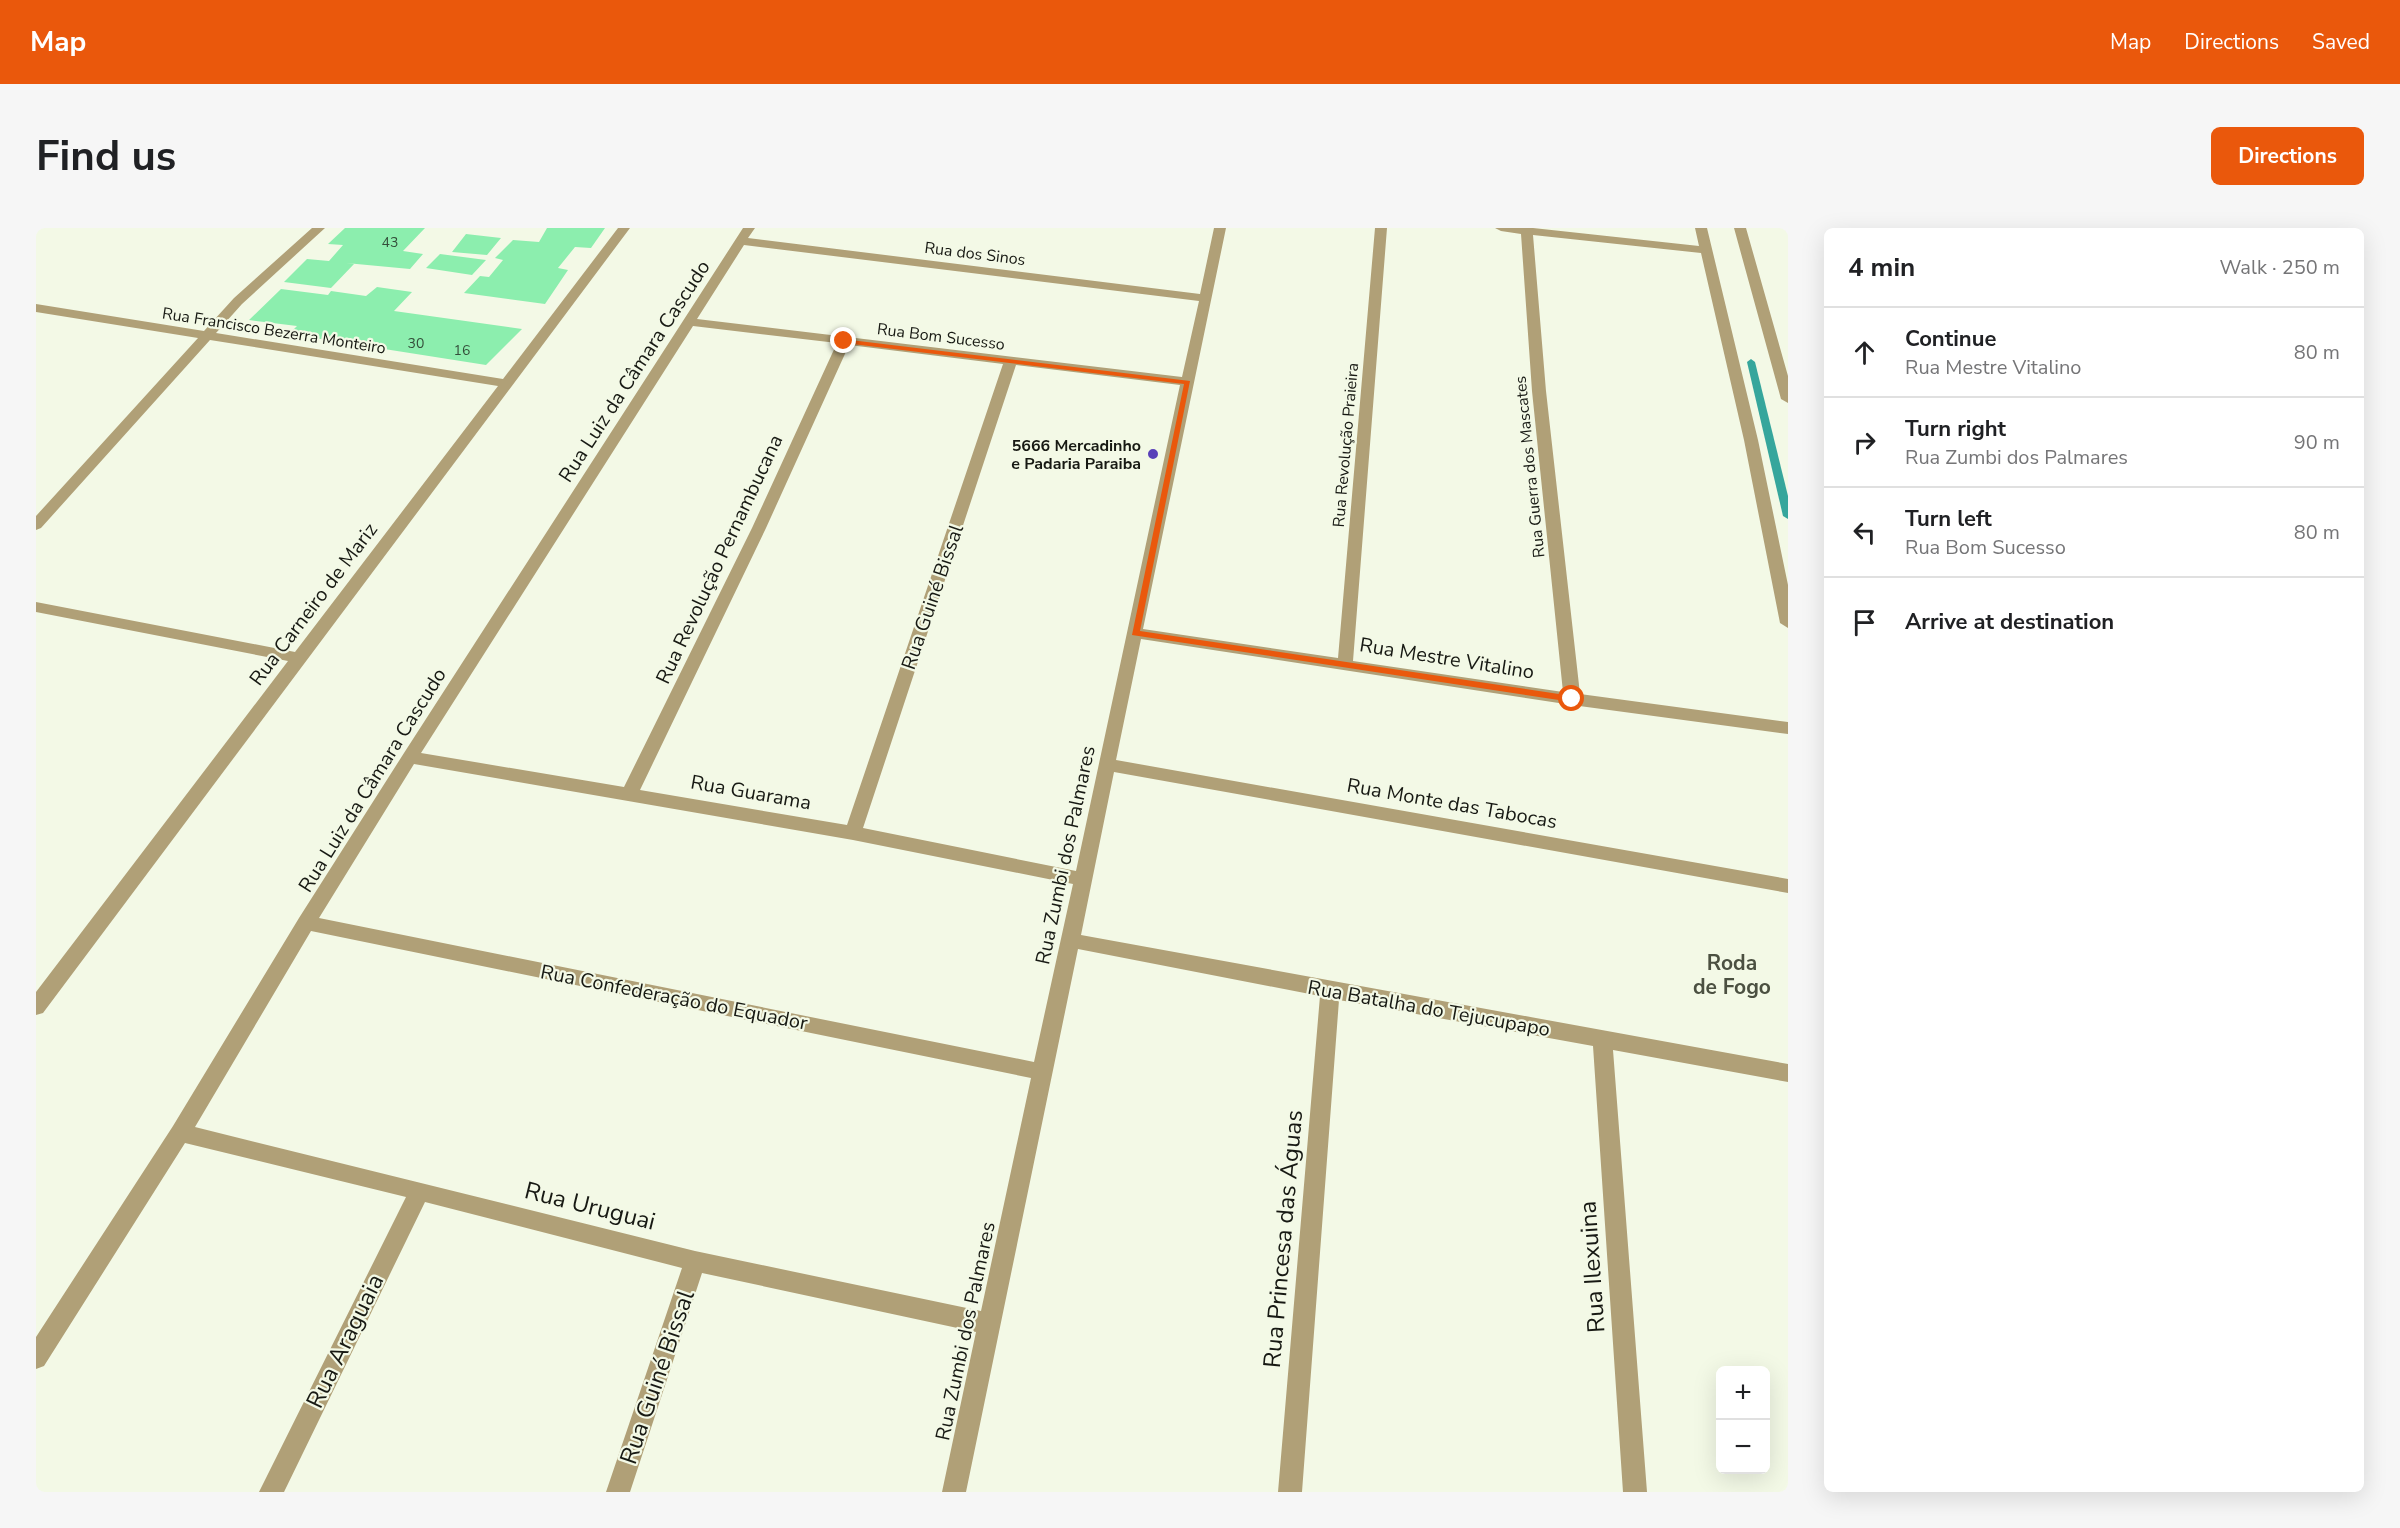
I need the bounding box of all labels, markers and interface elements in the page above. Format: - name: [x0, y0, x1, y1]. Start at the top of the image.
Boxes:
- text: Map: [30, 23, 86, 61]
- text: Map: [2110, 28, 2151, 56]
- text: Directions: [2184, 28, 2279, 56]
- text: Saved: [2312, 28, 2370, 56]
- button: Directions: [2211, 127, 2364, 185]
- text: Find us: [36, 128, 176, 185]
- house number: 43: [382, 233, 398, 252]
- street label: Rua dos Sinos: [923, 237, 1027, 271]
- text: 4 min: [1848, 250, 1915, 285]
- text: Walk · 250 m: [2220, 254, 2340, 281]
- street label: Rua Luiz da Câmara Cascudo: [552, 255, 716, 487]
- street label: Rua Francisco Bezerra Monteiro: [160, 302, 387, 360]
- street label: Rua Bom Sucesso: [876, 318, 1006, 356]
- text: Continue: [1905, 324, 1996, 354]
- route end: [830, 327, 856, 353]
- house number: 30: [408, 334, 424, 353]
- icon: ahead: [1848, 336, 1881, 369]
- text: 80 m: [2294, 339, 2340, 366]
- house number: 16: [454, 341, 470, 360]
- text: Rua Mestre Vitalino: [1905, 354, 2081, 381]
- street label: Rua Revolução Praieira: [1328, 362, 1364, 528]
- street label: Rua Guerra dos Mascates: [1510, 375, 1550, 559]
- text: Turn right: [1905, 414, 2006, 444]
- icon: right: [1848, 426, 1881, 459]
- text: 90 m: [2294, 429, 2340, 456]
- street label: Rua Revolução Pernambucana: [650, 430, 789, 688]
- place label: 5666 Mercadinho e Padaria Paraiba: [1011, 435, 1141, 475]
- text: Rua Zumbi dos Palmares: [1905, 444, 2128, 471]
- marker: 5666 Mercadinho e Padaria Paraiba: [1146, 447, 1160, 461]
- text: Turn left: [1905, 504, 1992, 534]
- icon: left: [1848, 516, 1881, 549]
- street label: Rua Carneiro de Mariz: [243, 517, 384, 691]
- text: 80 m: [2294, 519, 2340, 546]
- street label: Rua Guiné Bissal: [895, 521, 970, 673]
- text: Rua Bom Sucesso: [1905, 534, 2066, 561]
- icon: arrive: [1848, 606, 1881, 639]
- text: Arrive at destination: [1905, 607, 2114, 637]
- street label: Rua Mestre Vitalino: [1358, 631, 1536, 686]
- street label: Rua Luiz da Câmara Cascudo: [292, 663, 453, 897]
- route start: [1558, 685, 1584, 711]
- street label: Rua Zumbi dos Palmares: [1029, 743, 1102, 967]
- street label: Rua Guarama: [688, 769, 813, 816]
- street label: Rua Monte das Tabocas: [1345, 772, 1559, 835]
- district label: Roda de Fogo: [1693, 949, 1771, 1001]
- street label: Rua Confederação do Equador: [538, 958, 810, 1037]
- street label: Rua Batalha do Tejucupapo: [1306, 974, 1552, 1043]
- street label: Rua Princesa das Águas: [1256, 1109, 1310, 1369]
- street label: Rua Uruguai: [521, 1174, 659, 1238]
- street label: Rua Ilexuina: [1571, 1200, 1613, 1334]
- street label: Rua Zumbi dos Palmares: [929, 1219, 1002, 1443]
- street label: Rua Araguaia: [299, 1269, 391, 1413]
- street label: Rua Guiné Bissal: [612, 1286, 702, 1468]
- map controls: [1716, 1366, 1770, 1474]
- button: +: [1716, 1366, 1770, 1420]
- button: −: [1716, 1420, 1770, 1474]

